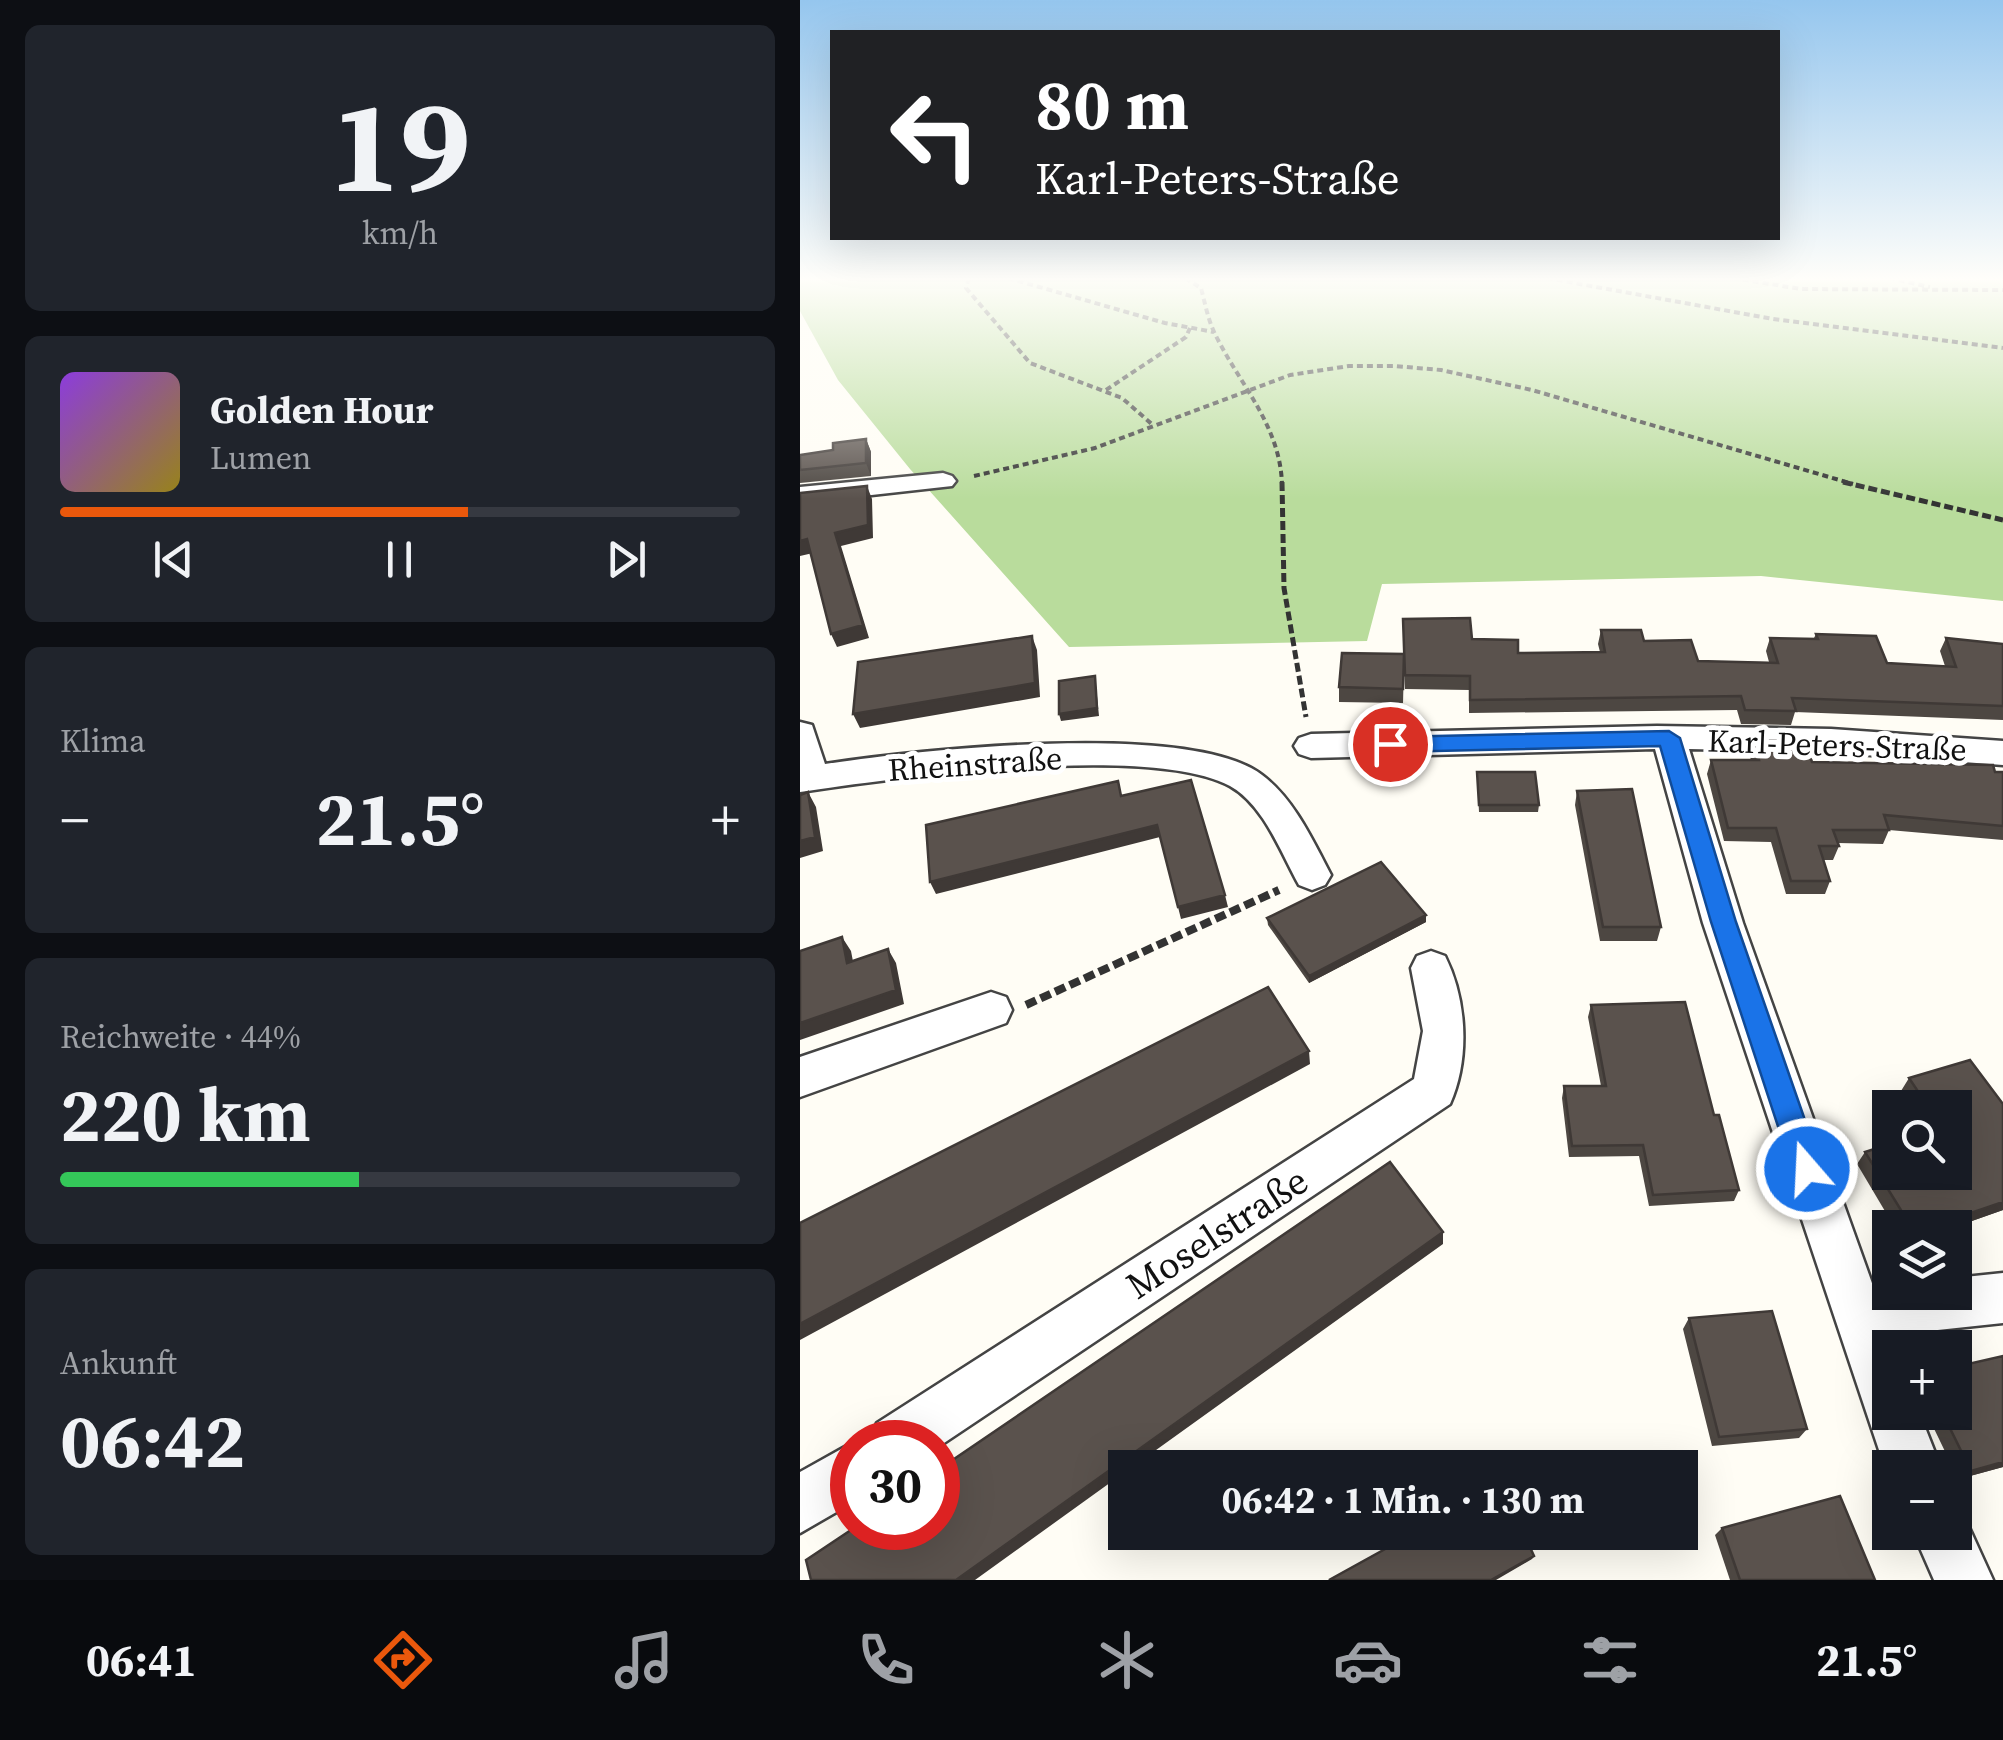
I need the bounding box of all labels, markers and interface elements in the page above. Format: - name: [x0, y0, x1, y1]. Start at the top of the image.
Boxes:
- text: 19: [330, 56, 470, 235]
- text: 80 m: [1035, 56, 1189, 152]
- icon: left: [870, 70, 1000, 200]
- text: Karl-Peters-Straße: [1035, 147, 1400, 209]
- text: km/h: [362, 211, 438, 255]
- text: Golden Hour: [210, 384, 433, 436]
- text: Lumen: [210, 436, 312, 480]
- icon: previous: [146, 532, 201, 587]
- icon: pause: [372, 532, 427, 587]
- icon: next: [599, 532, 654, 587]
- pin: [1348, 702, 1433, 787]
- icon: arrive: [1363, 717, 1418, 772]
- street label: Karl-Peters-Straße: [1707, 718, 1967, 772]
- text: Klima: [60, 719, 146, 763]
- street label: Rheinstraße: [887, 736, 1063, 792]
- text: 21.5°: [315, 767, 485, 870]
- text: −: [60, 782, 89, 857]
- text: +: [711, 782, 740, 857]
- text: Reichweite · 44%: [60, 1015, 301, 1059]
- text: 220 km: [60, 1063, 311, 1166]
- map controls: [1872, 1090, 1972, 1550]
- button: search: [1872, 1090, 1972, 1190]
- position arrow: [1755, 1117, 1859, 1221]
- street label: Moselstraße: [1116, 1155, 1318, 1311]
- button: layers: [1872, 1210, 1972, 1310]
- button: +: [1872, 1330, 1972, 1430]
- text: Ankunft: [60, 1341, 177, 1385]
- text: 06:42: [60, 1389, 245, 1492]
- speed limit sign: 30: [830, 1420, 960, 1550]
- button: −: [1872, 1450, 1972, 1550]
- text: 06:42 · 1 Min. · 130 m: [1221, 1474, 1585, 1526]
- icon: directions: [368, 1625, 438, 1695]
- icon: music: [609, 1625, 679, 1695]
- icon: phone: [851, 1625, 921, 1695]
- icon: climate: [1092, 1625, 1162, 1695]
- icon: car: [1333, 1625, 1403, 1695]
- icon: filters: [1575, 1625, 1645, 1695]
- text: 06:41: [86, 1629, 197, 1691]
- text: 21.5°: [1816, 1629, 1917, 1691]

